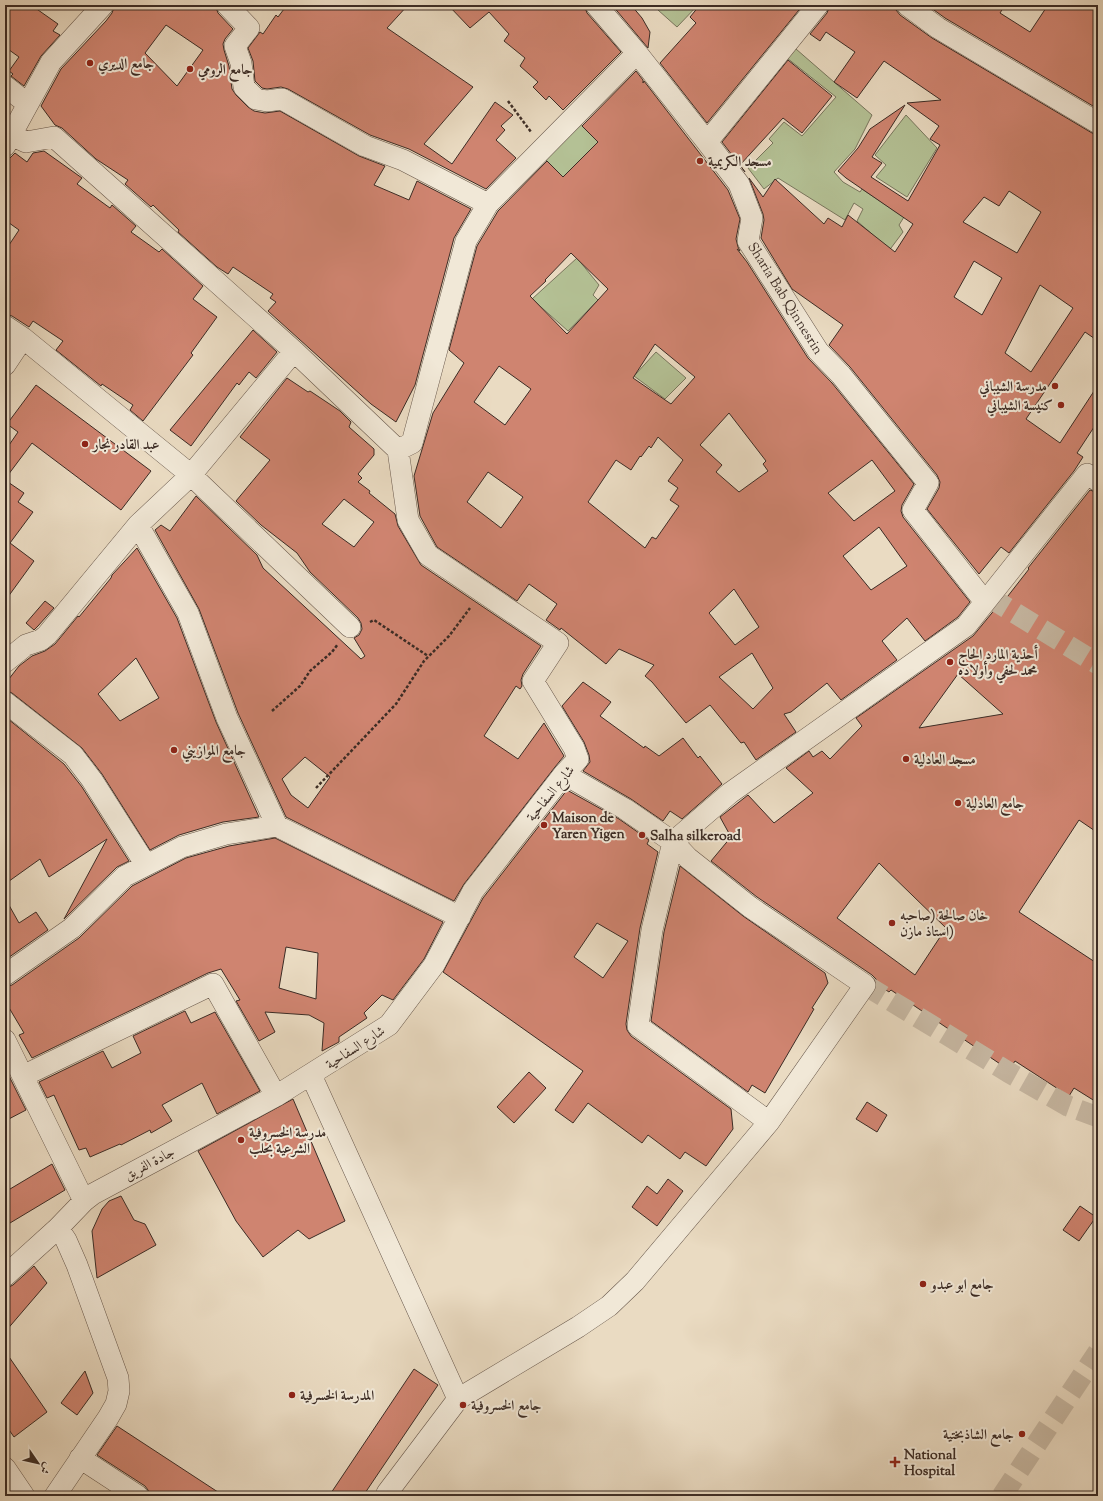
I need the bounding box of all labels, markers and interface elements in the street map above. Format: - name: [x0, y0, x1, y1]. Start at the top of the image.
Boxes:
- place label: جامع الديري: [98, 55, 155, 76]
- marker: جامع الديري: [85, 58, 95, 68]
- place label: جامع الرومي: [197, 61, 253, 82]
- marker: جامع الرومي: [185, 64, 195, 74]
- place label: مسجد الكريمية: [708, 153, 772, 173]
- marker: مسجد الكريمية: [695, 156, 705, 166]
- street label: Sharia Bab Qinnesrin: [742, 239, 827, 359]
- place label: مدرسة الشيباني: [978, 378, 1047, 398]
- marker: مدرسة الشيباني: [1050, 381, 1060, 391]
- place label: كنيسة الشيباني: [986, 397, 1053, 417]
- marker: كنيسة الشيباني: [1056, 400, 1066, 410]
- place label: عبد القادر نجار: [91, 436, 160, 456]
- marker: عبد القادر نجار: [80, 439, 90, 449]
- place label: أحذية المارد الحاج محمد لحفي وأولاده: [958, 644, 1038, 684]
- marker: أحذية المارد الحاج محمد لحفي وأولاده: [945, 657, 955, 667]
- place label: جامع الموازيني: [182, 742, 246, 763]
- marker: جامع الموازيني: [169, 745, 179, 755]
- place label: مسجد العادلية: [914, 751, 976, 771]
- marker: مسجد العادلية: [901, 754, 911, 764]
- street label: شارع السفاحية: [523, 762, 580, 827]
- place label: جامع العادلية: [966, 795, 1025, 816]
- marker: جامع العادلية: [953, 798, 963, 808]
- place label: Maison de Yaren Yigen: [552, 809, 626, 845]
- marker: Maison de Yaren Yigen: [539, 820, 549, 830]
- place label: Salha silkeroad: [650, 827, 741, 847]
- marker: Salha silkeroad: [637, 830, 647, 840]
- place label: خان صالحة (صاحبه استاذ مازن): [900, 907, 989, 943]
- marker: خان صالحة (صاحبه استاذ مازن): [887, 918, 897, 928]
- street label: شارع السفاحية: [322, 1022, 390, 1075]
- place label: مدرسة الخسروفية الشرعية بحلب: [249, 1124, 326, 1160]
- marker: مدرسة الخسروفية الشرعية بحلب: [236, 1135, 246, 1145]
- street label: جادة الفريق: [121, 1143, 179, 1186]
- place label: جامع ابو عبدو: [929, 1276, 994, 1297]
- marker: جامع ابو عبدو: [918, 1279, 928, 1289]
- place label: المدرسة الخسرفية: [300, 1387, 374, 1407]
- marker: المدرسة الخسرفية: [287, 1390, 297, 1400]
- place label: جامع الخسروفية: [471, 1397, 542, 1418]
- marker: جامع الخسروفية: [458, 1400, 468, 1410]
- place label: جامع الشاذبختية: [943, 1426, 1015, 1447]
- marker: جامع الشاذبختية: [1017, 1429, 1027, 1439]
- north arrow: [18, 1443, 58, 1483]
- place label: National Hospital: [904, 1446, 956, 1482]
- marker: National Hospital: [889, 1456, 901, 1468]
- text: ش: [36, 1459, 55, 1477]

